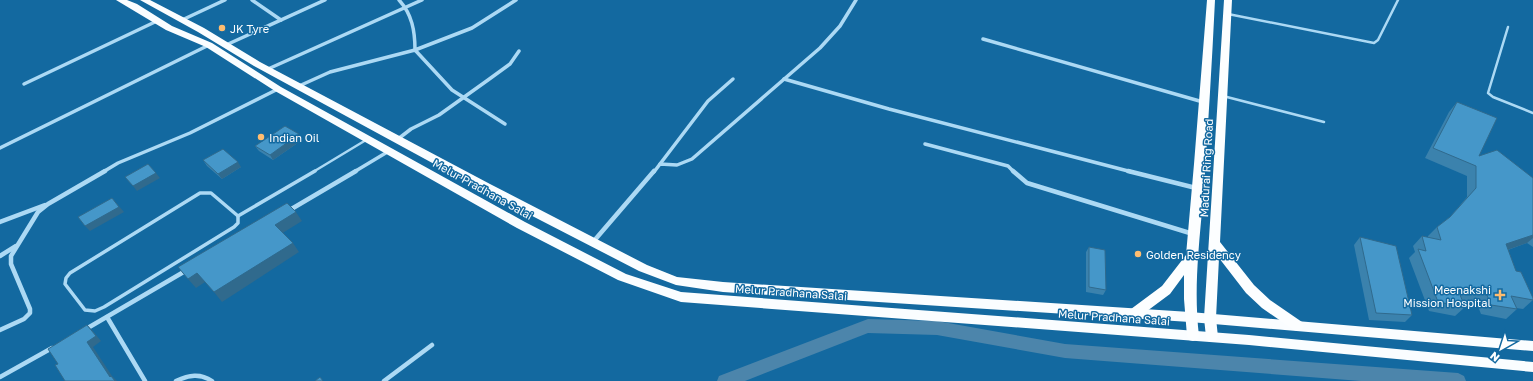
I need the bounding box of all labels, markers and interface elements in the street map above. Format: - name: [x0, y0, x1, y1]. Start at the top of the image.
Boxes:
- place label: JK Tyre: [230, 22, 269, 35]
- marker: JK Tyre: [217, 23, 227, 33]
- street label: Madurai Ring Road: [1197, 118, 1215, 218]
- place label: Indian Oil: [269, 131, 320, 144]
- marker: Indian Oil: [256, 132, 266, 142]
- street label: Melur Pradhana Salai: [431, 156, 535, 222]
- place label: Golden Residency: [1146, 248, 1241, 261]
- marker: Golden Residency: [1133, 249, 1143, 259]
- street label: Melur Pradhana Salai: [735, 282, 847, 302]
- place label: Meenakshi Mission Hospital: [1403, 283, 1491, 309]
- marker: Meenakshi Mission Hospital: [1494, 289, 1506, 301]
- street label: Melur Pradhana Salai: [1058, 307, 1170, 327]
- north arrow: [1481, 329, 1521, 369]
- text: N: [1487, 349, 1502, 365]

